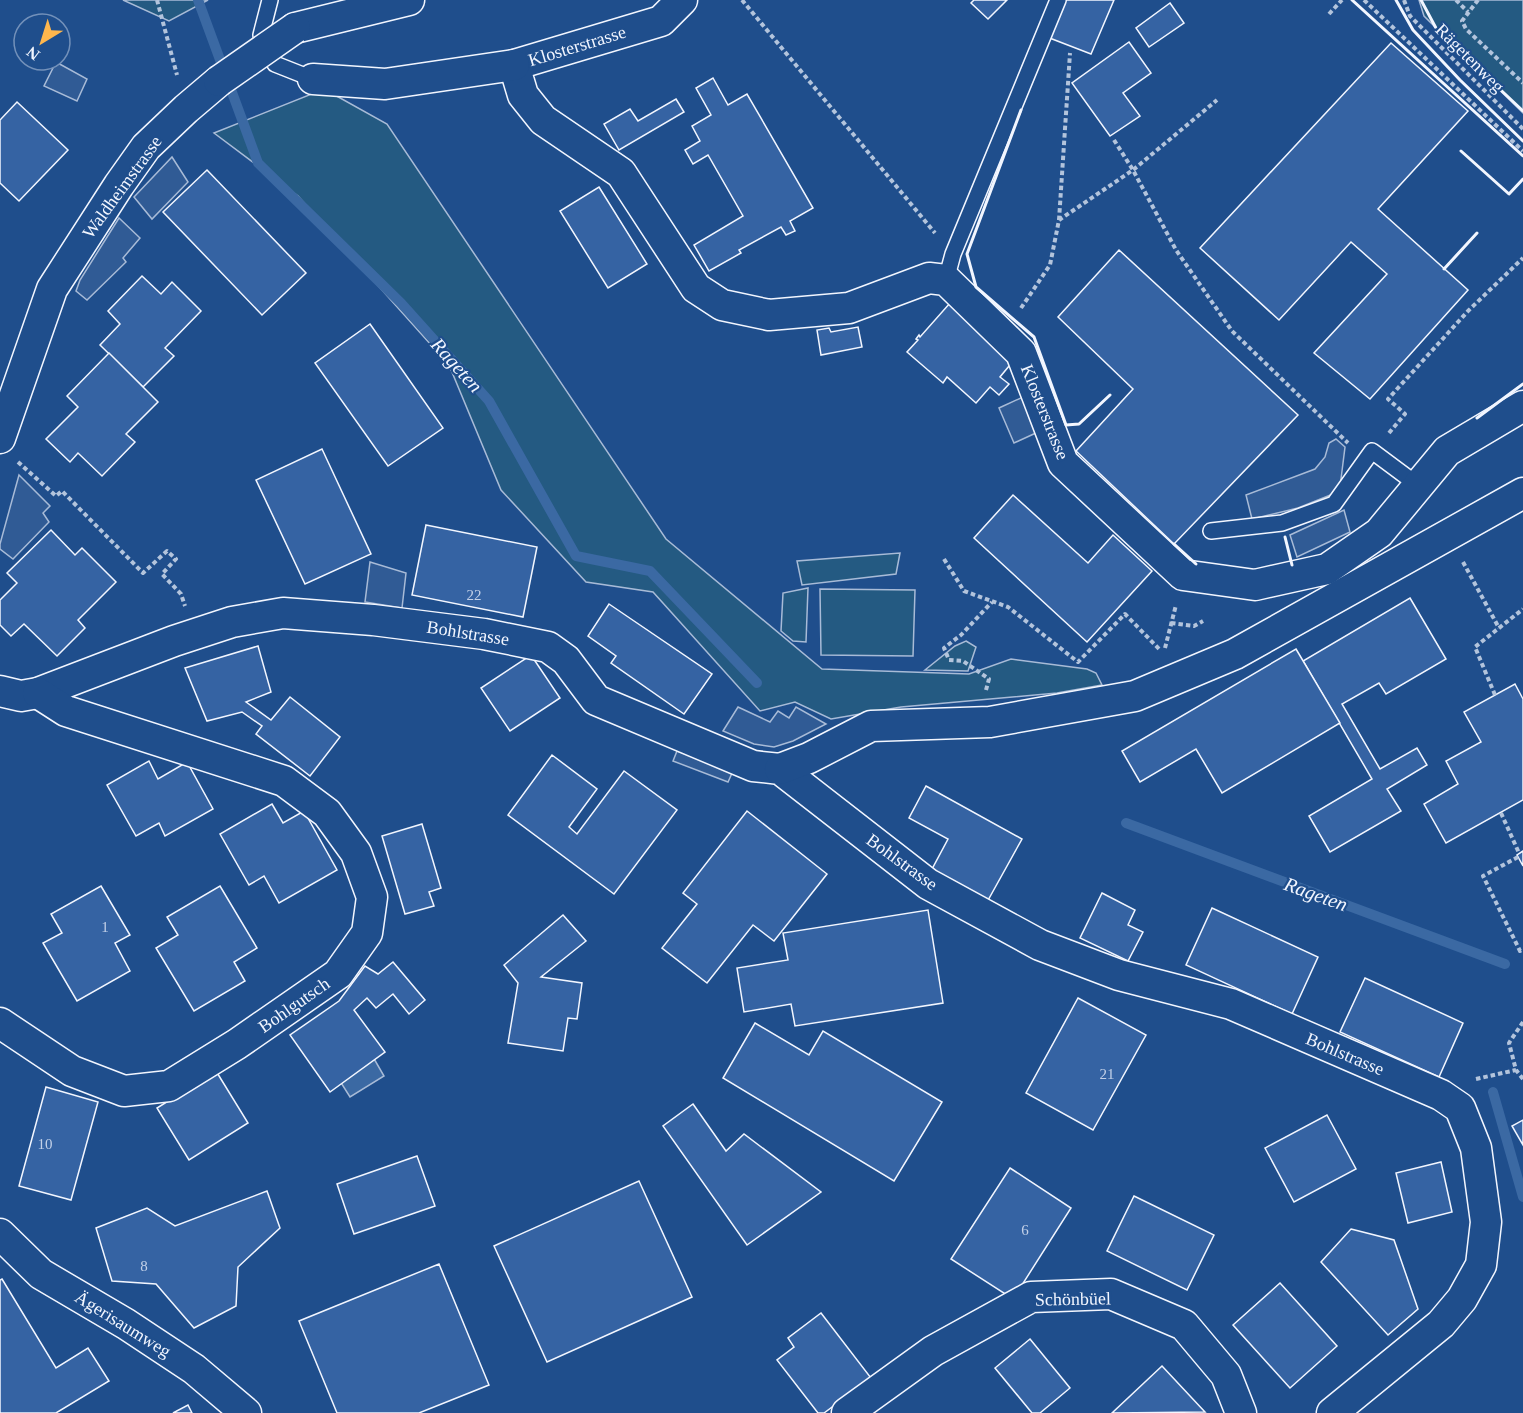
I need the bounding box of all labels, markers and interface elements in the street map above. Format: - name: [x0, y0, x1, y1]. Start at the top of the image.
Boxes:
- north arrow: [12, 12, 72, 72]
- street label: Rägetenweg: [1431, 19, 1509, 97]
- street label: Klosterstrasse: [526, 22, 628, 70]
- text: N: [23, 43, 43, 64]
- street label: Waldheimstrasse: [78, 132, 166, 242]
- water label: Rageten: [425, 333, 487, 397]
- street label: Klosterstrasse: [1017, 361, 1073, 463]
- house number: 22: [467, 587, 482, 603]
- street label: Bohlstrasse: [425, 617, 511, 649]
- street label: Bohlstrasse: [863, 830, 941, 894]
- water label: Rageten: [1280, 872, 1351, 916]
- house number: 1: [101, 919, 109, 935]
- street label: Bohlgutsch: [255, 973, 333, 1037]
- street label: Bohlstrasse: [1303, 1029, 1387, 1079]
- house number: 21: [1100, 1066, 1115, 1082]
- house number: 10: [38, 1136, 53, 1152]
- house number: 6: [1021, 1222, 1029, 1238]
- house number: 8: [140, 1258, 148, 1274]
- street label: Ägerisaumweg: [71, 1287, 175, 1361]
- street label: Schönbüel: [1035, 1288, 1111, 1310]

